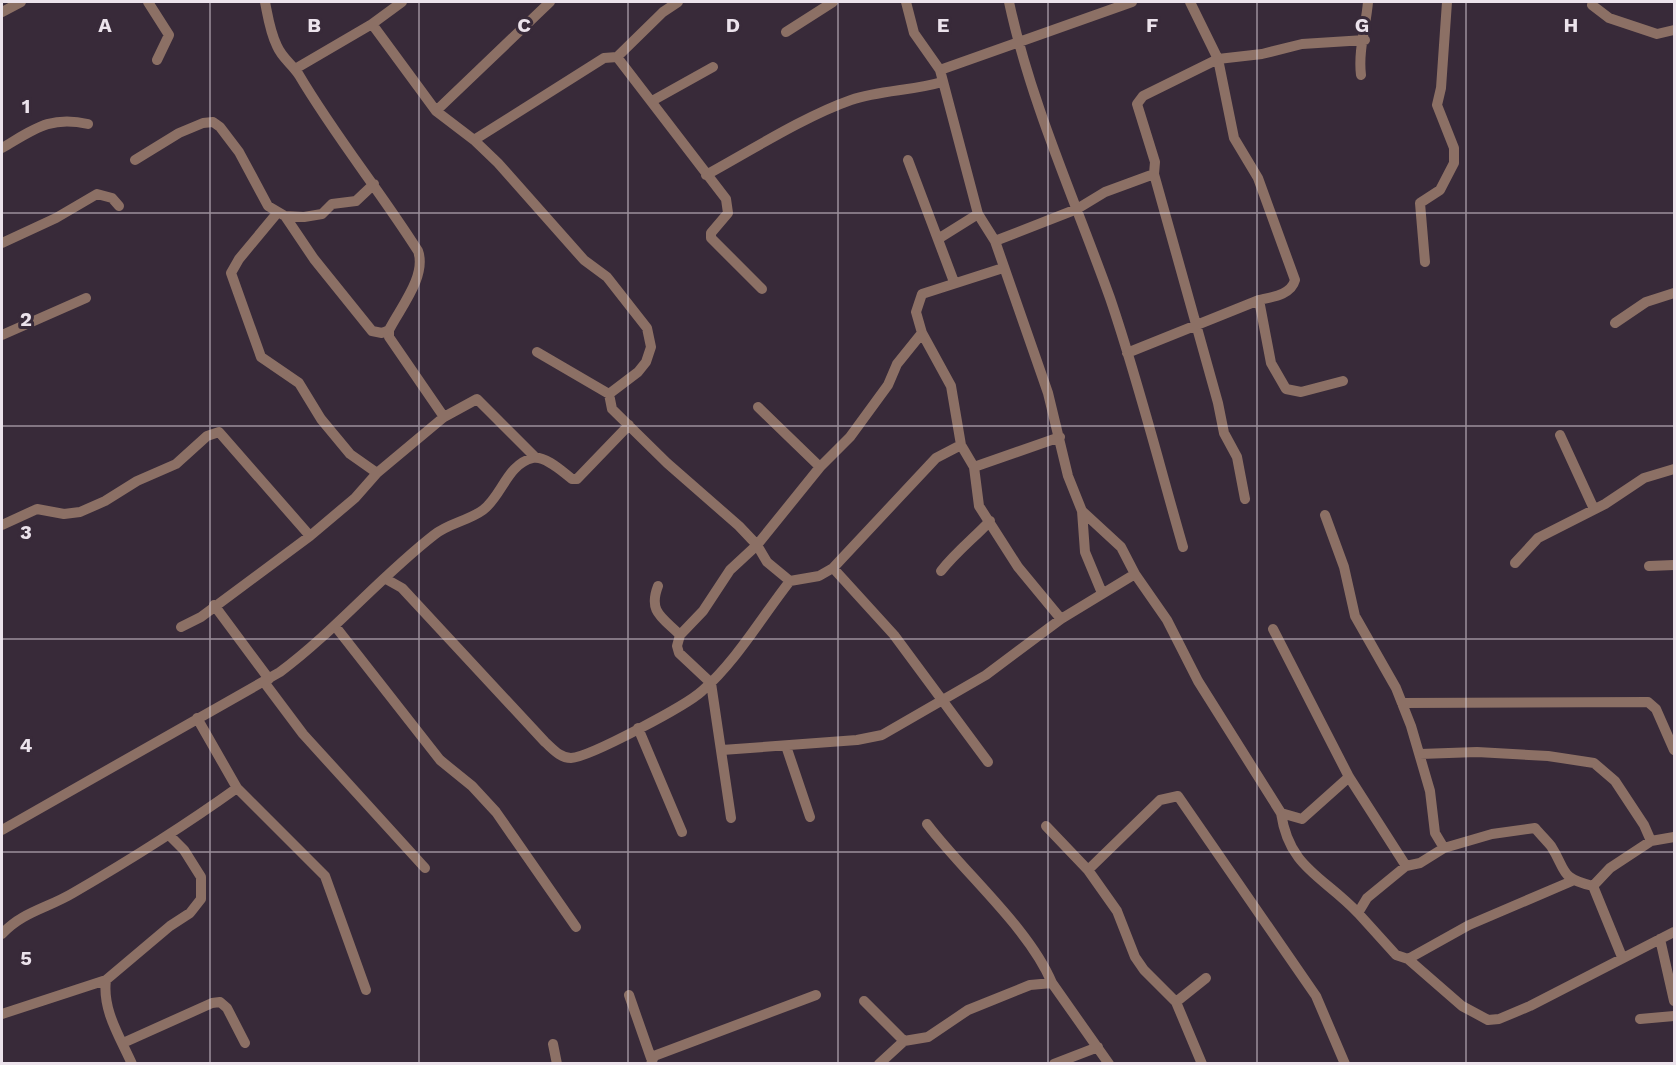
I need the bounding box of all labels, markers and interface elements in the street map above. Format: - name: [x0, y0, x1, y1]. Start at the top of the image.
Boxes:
- text: A: [98, 13, 112, 37]
- text: B: [307, 13, 321, 37]
- text: C: [517, 13, 531, 37]
- text: D: [726, 13, 740, 37]
- text: E: [937, 13, 949, 37]
- text: F: [1146, 13, 1158, 37]
- text: G: [1355, 13, 1369, 37]
- text: H: [1564, 13, 1578, 37]
- text: 1: [22, 94, 30, 118]
- text: 2: [20, 307, 32, 331]
- text: 3: [20, 520, 32, 544]
- text: 4: [20, 733, 33, 757]
- text: 5: [20, 946, 32, 970]

